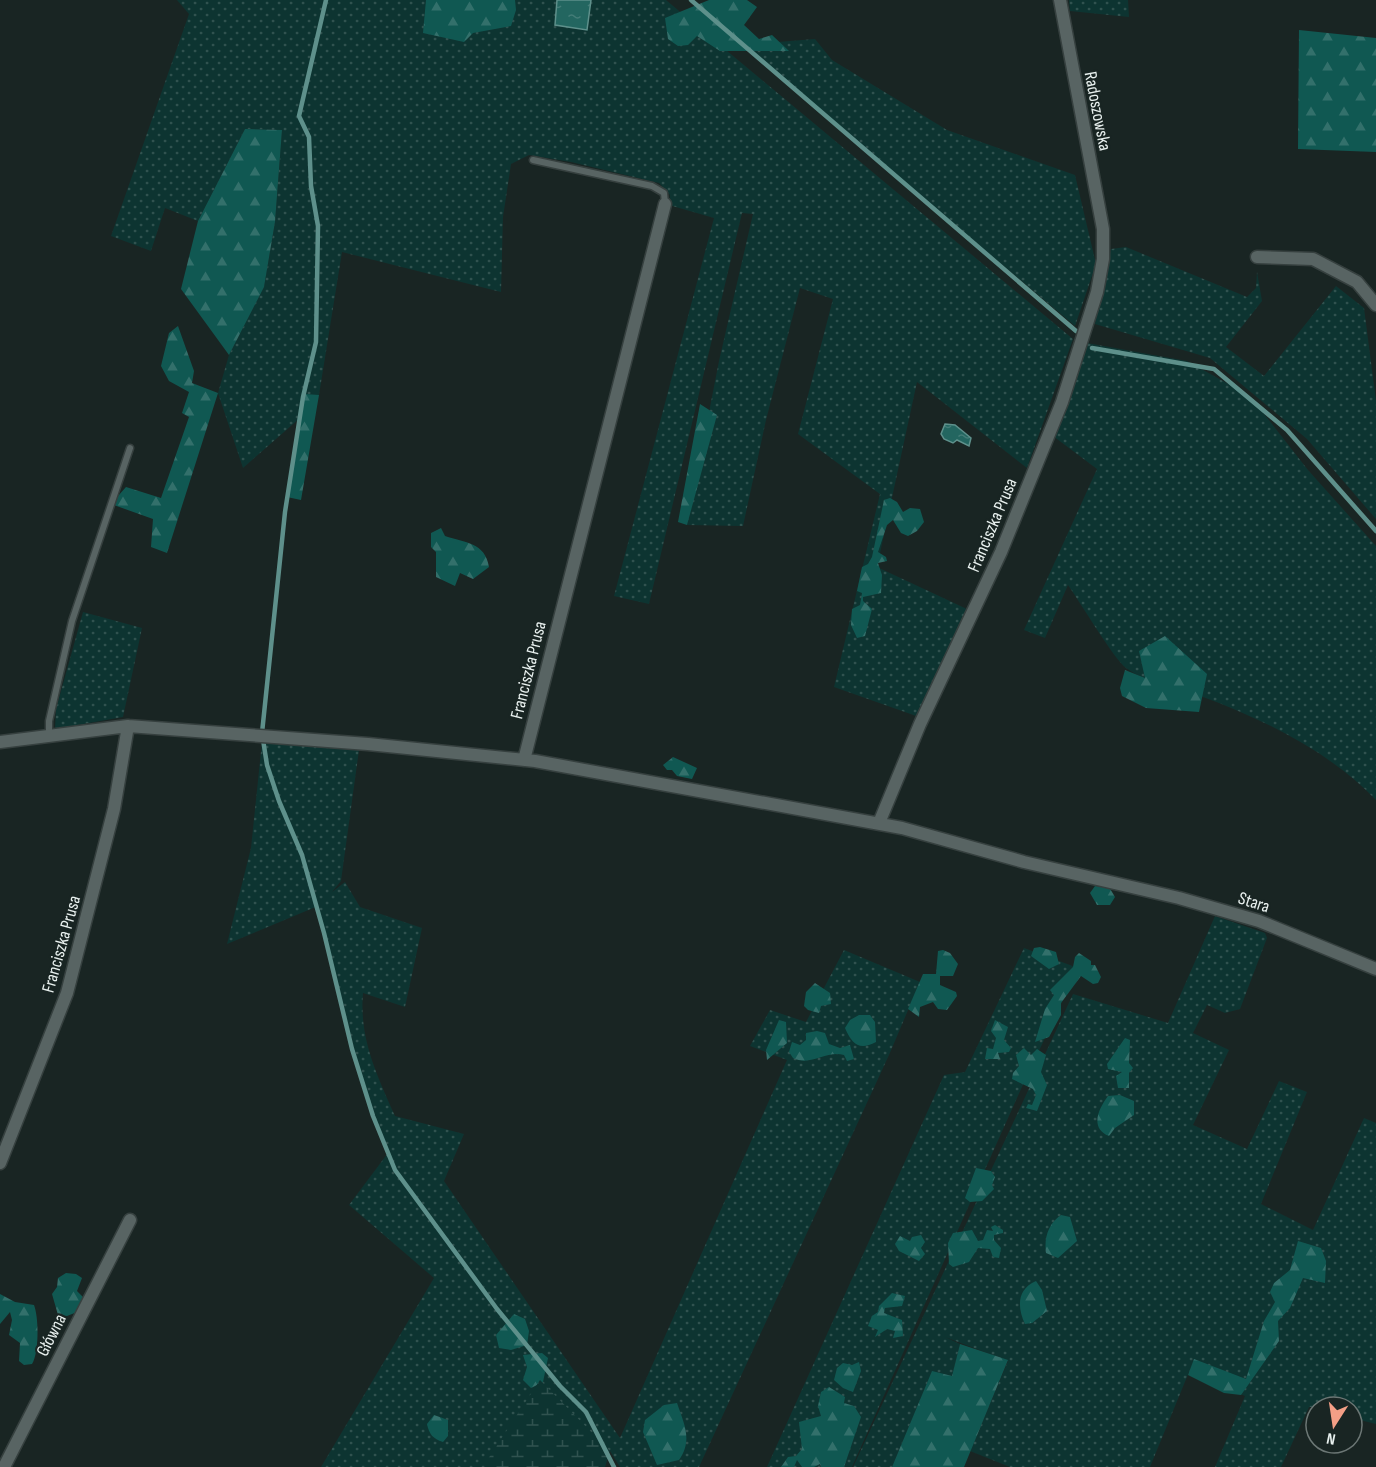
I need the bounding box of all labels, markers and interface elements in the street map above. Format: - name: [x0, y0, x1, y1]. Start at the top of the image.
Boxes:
- street label: Radoszowska: [1080, 70, 1115, 153]
- street label: Franciszka Prusa: [963, 475, 1022, 575]
- street label: Franciszka Prusa: [506, 619, 551, 721]
- street label: Stara: [1235, 888, 1272, 917]
- street label: Franciszka Prusa: [38, 893, 85, 995]
- street label: Główna: [32, 1311, 71, 1360]
- north arrow: [1304, 1395, 1364, 1455]
- text: N: [1325, 1428, 1337, 1448]

